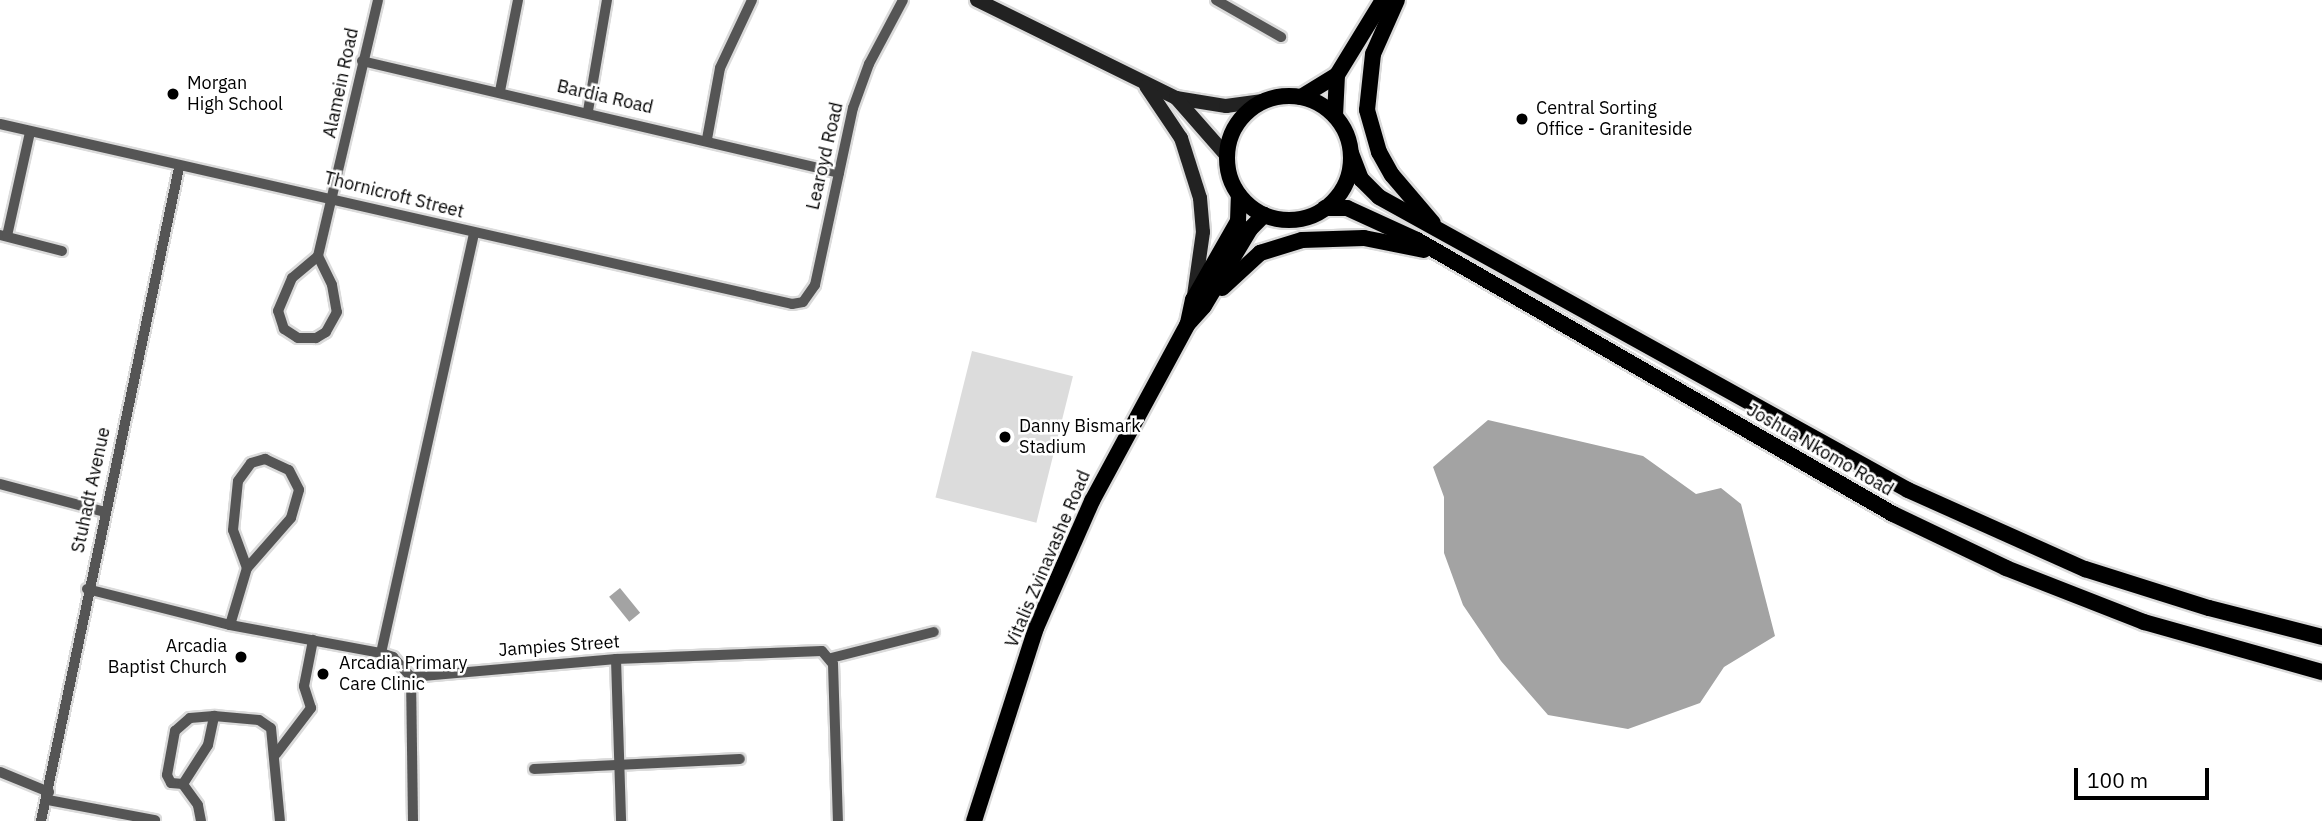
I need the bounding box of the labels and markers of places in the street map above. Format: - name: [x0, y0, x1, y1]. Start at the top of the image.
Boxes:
- place label: Morgan High School: [187, 73, 283, 116]
- marker: Morgan High School: [165, 86, 181, 102]
- place label: Central Sorting Office - Graniteside: [1536, 98, 1692, 140]
- marker: Central Sorting Office - Graniteside: [1514, 111, 1530, 127]
- place label: Danny Bismark Stadium: [1019, 416, 1141, 458]
- marker: Danny Bismark Stadium: [997, 429, 1013, 445]
- place label: Arcadia Baptist Church: [108, 636, 227, 678]
- marker: Arcadia Baptist Church: [233, 649, 249, 665]
- place label: Arcadia Primary Care Clinic: [339, 653, 467, 696]
- marker: Arcadia Primary Care Clinic: [313, 664, 333, 684]

